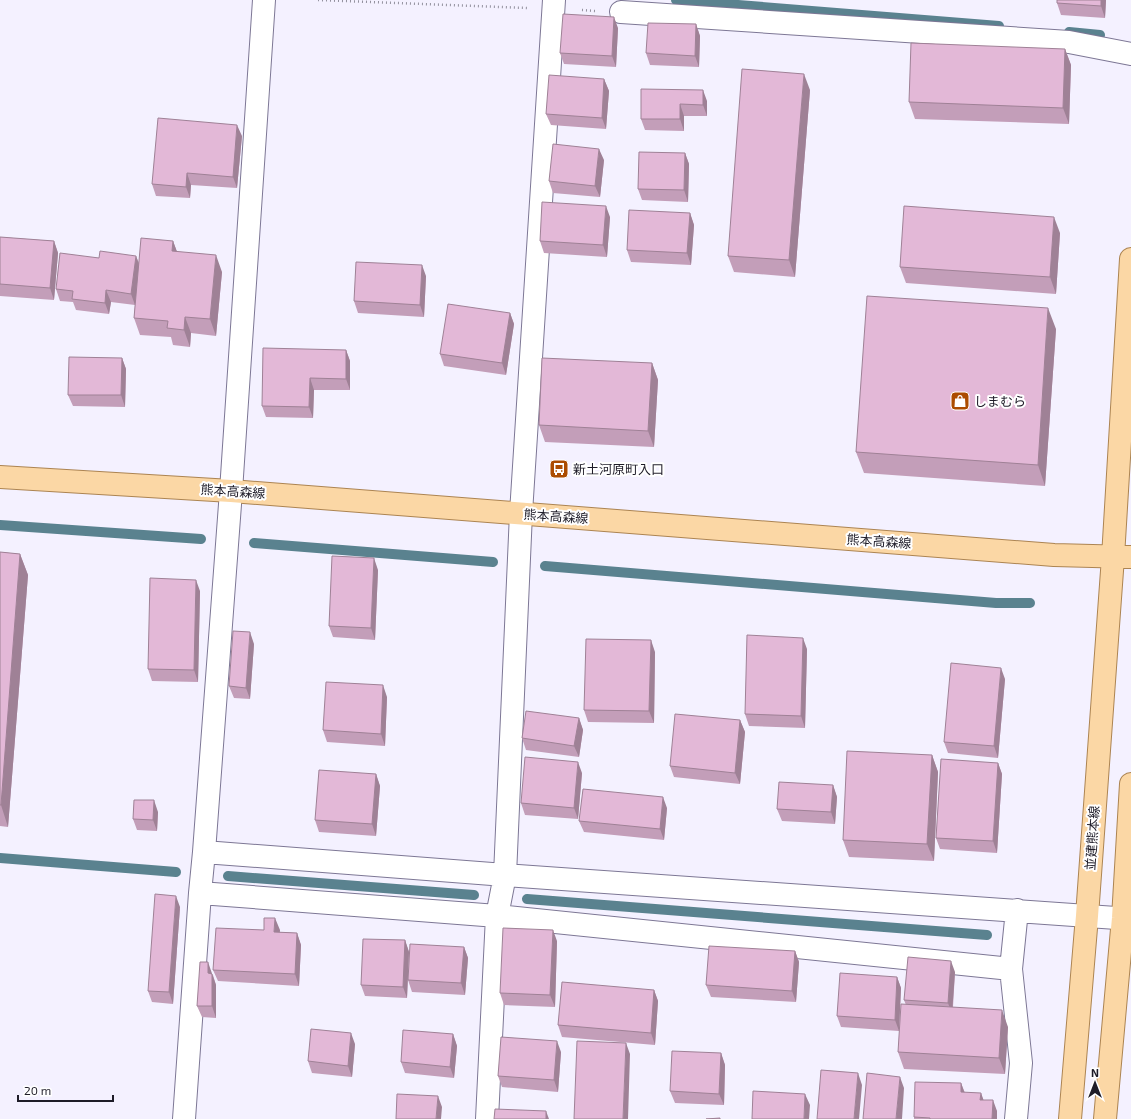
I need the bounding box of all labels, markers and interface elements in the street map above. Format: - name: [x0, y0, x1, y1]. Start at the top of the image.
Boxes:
- shop icon: しまむら: [949, 390, 971, 412]
- place label: しまむら: [974, 393, 1026, 409]
- bus stop icon: 新土河原町入口: [548, 458, 570, 480]
- place label: 新土河原町入口: [573, 461, 664, 477]
- street label: 熊本高森線: [200, 481, 266, 501]
- street label: 熊本高森線: [523, 506, 589, 526]
- street label: 熊本高森線: [846, 531, 912, 551]
- street label: 並建熊本線: [1082, 805, 1102, 871]
- north arrow: [1075, 1063, 1115, 1103]
- text: N: [1091, 1066, 1099, 1079]
- scale bar: [18, 1077, 113, 1103]
- text: 20 m: [24, 1083, 51, 1097]

